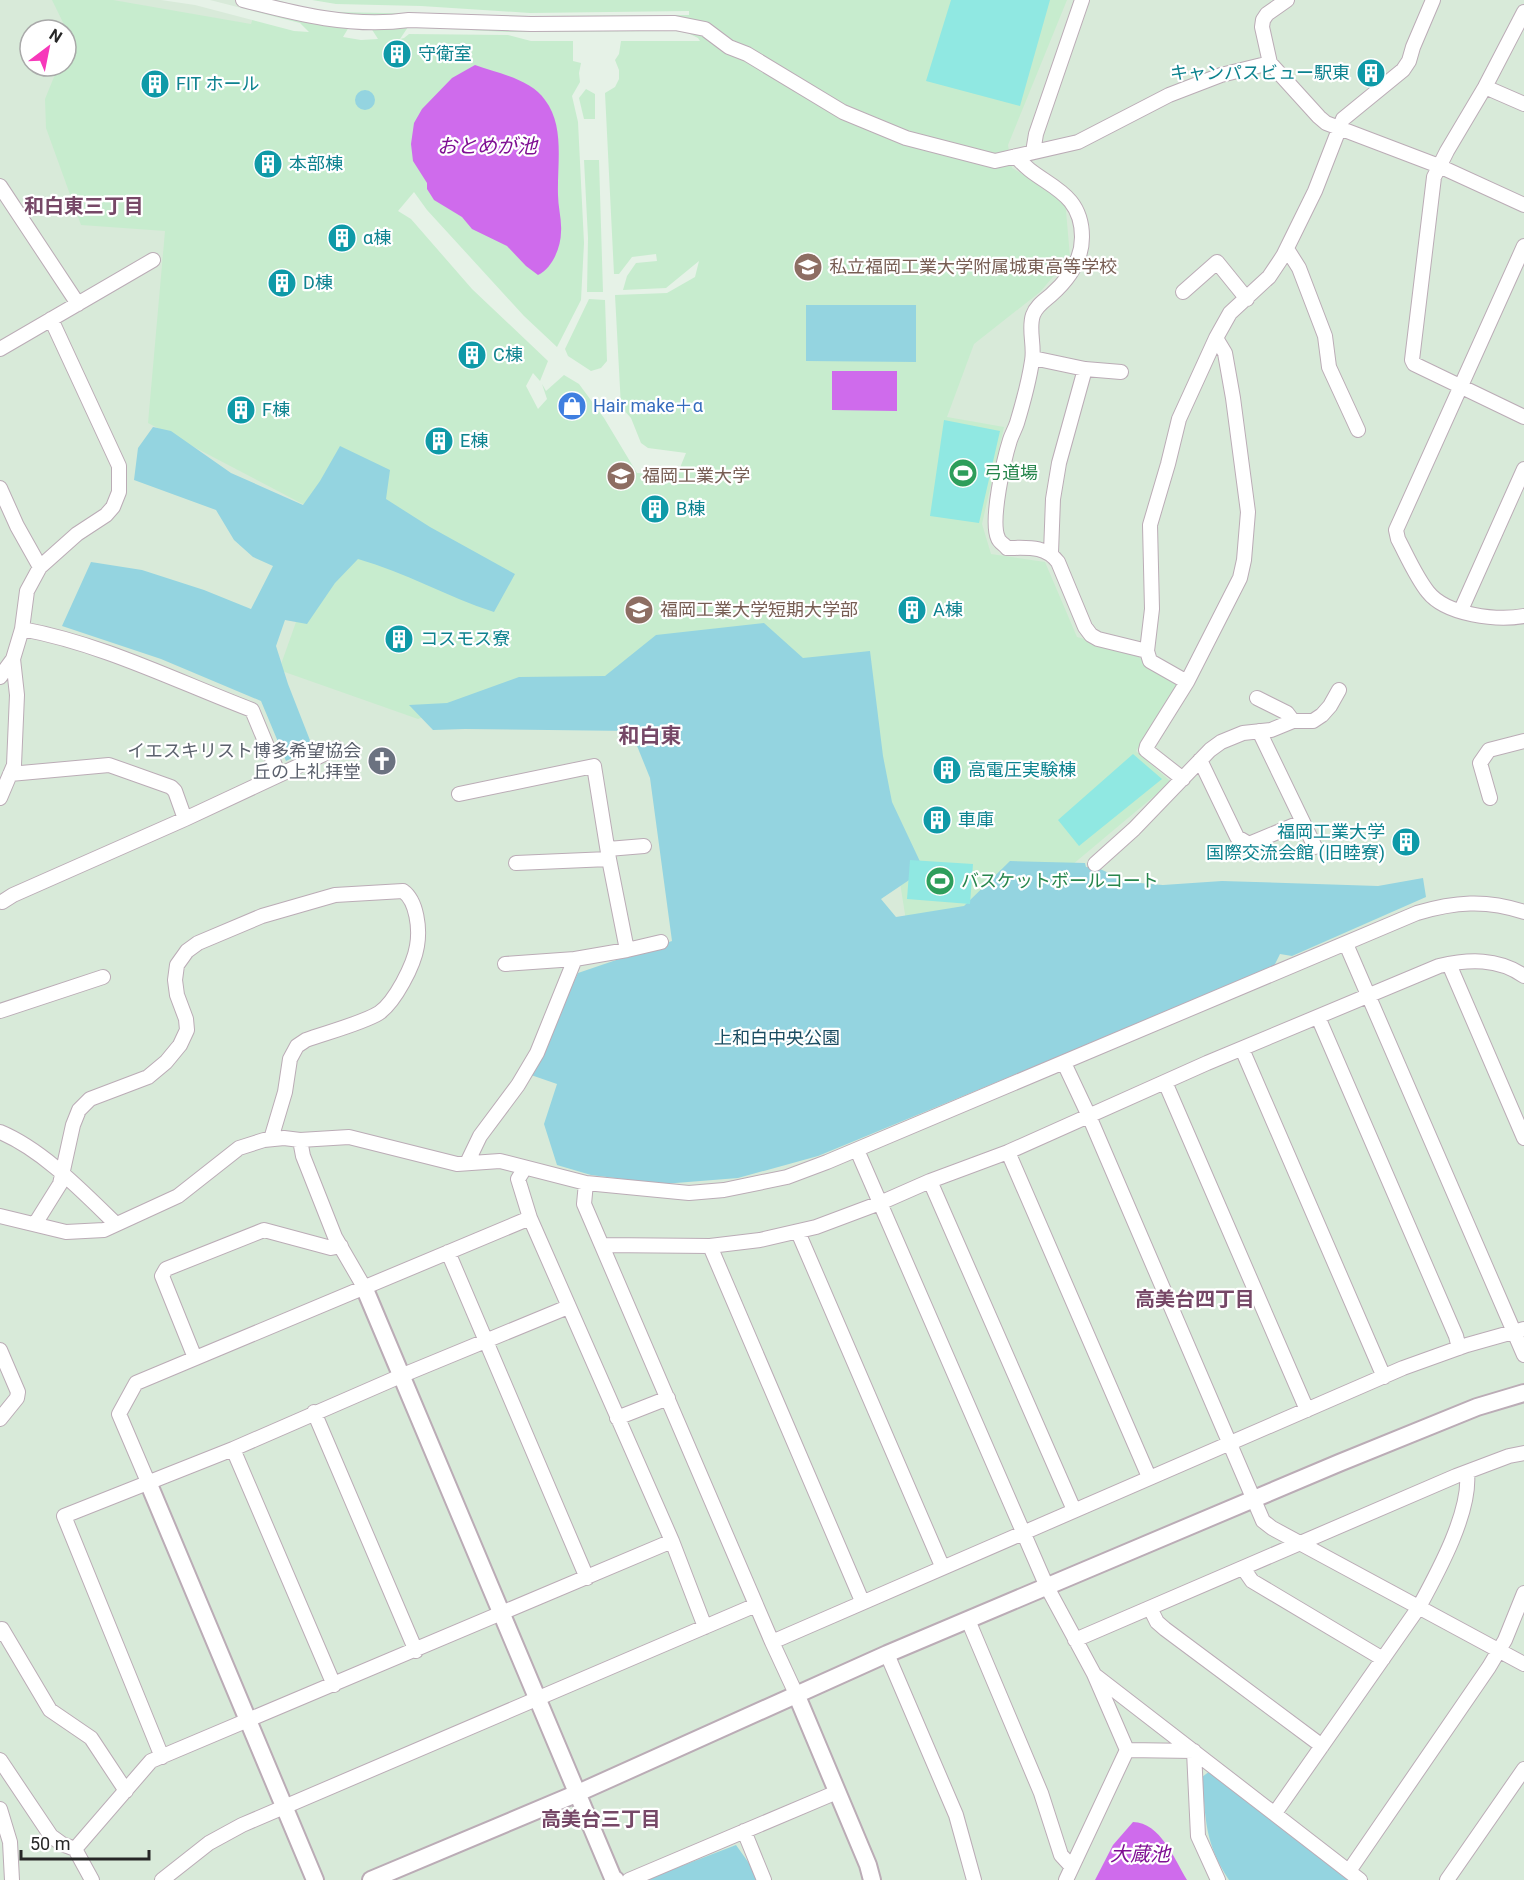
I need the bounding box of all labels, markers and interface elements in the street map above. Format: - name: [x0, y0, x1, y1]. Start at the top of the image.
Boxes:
- north arrow: [18, 18, 78, 78]
- text: N: [46, 25, 66, 47]
- building icon: 守衛室: [381, 38, 413, 70]
- place label: 守衛室: [418, 43, 472, 64]
- building icon: キャンパスビュー駅東: [1355, 57, 1387, 89]
- place label: キャンパスビュー駅東: [1170, 62, 1350, 83]
- building icon: FIT ホール: [139, 68, 171, 100]
- place label: FIT ホール: [176, 73, 259, 94]
- water label: おとめが池: [437, 134, 539, 158]
- building icon: 本部棟: [252, 148, 284, 180]
- place label: 本部棟: [289, 153, 343, 174]
- district label: 和白東三丁目: [24, 194, 144, 218]
- building icon: α棟: [326, 222, 358, 254]
- place label: α棟: [363, 227, 391, 248]
- school or university icon: 私立福岡工業大学附属城東高等学校: [792, 251, 824, 283]
- place label: 私立福岡工業大学附属城東高等学校: [829, 256, 1117, 277]
- building icon: D棟: [266, 267, 298, 299]
- place label: D棟: [303, 272, 333, 293]
- building icon: C棟: [456, 339, 488, 371]
- place label: C棟: [493, 344, 523, 365]
- shop icon: Hair make＋α: [556, 390, 588, 422]
- building icon: F棟: [225, 394, 257, 426]
- place label: Hair make＋α: [593, 395, 704, 416]
- place label: F棟: [262, 399, 290, 420]
- building icon: E棟: [423, 425, 455, 457]
- place label: E棟: [460, 430, 488, 451]
- sports icon: 弓道場: [947, 457, 979, 489]
- school or university icon: 福岡工業大学: [605, 460, 637, 492]
- place label: 弓道場: [984, 462, 1038, 483]
- place label: 福岡工業大学: [642, 465, 750, 486]
- building icon: B棟: [639, 493, 671, 525]
- place label: B棟: [676, 498, 705, 519]
- school or university icon: 福岡工業大学短期大学部: [623, 594, 655, 626]
- building icon: A棟: [896, 594, 928, 626]
- place label: 福岡工業大学短期大学部: [660, 599, 858, 620]
- place label: A棟: [933, 599, 963, 620]
- building icon: コスモス寮: [383, 623, 415, 655]
- place label: コスモス寮: [420, 628, 510, 649]
- district label: 和白東: [619, 724, 682, 748]
- place label: イエスキリスト博多希望協会 丘の上礼拝堂: [127, 740, 361, 782]
- church icon: イエスキリスト博多希望協会 丘の上礼拝堂: [366, 745, 398, 777]
- building icon: 高電圧実験棟: [931, 754, 963, 786]
- place label: 高電圧実験棟: [968, 759, 1076, 780]
- building icon: 車庫: [921, 804, 953, 836]
- place label: 車庫: [958, 809, 994, 830]
- place label: 福岡工業大学 国際交流会館 (旧睦寮): [1206, 821, 1385, 864]
- building icon: 福岡工業大学 国際交流会館 (旧睦寮): [1390, 826, 1422, 858]
- sports icon: バスケットボールコート: [924, 865, 956, 897]
- place label: バスケットボールコート: [961, 870, 1159, 891]
- park label: 上和白中央公園: [714, 1027, 840, 1048]
- district label: 高美台四丁目: [1135, 1287, 1255, 1311]
- district label: 高美台三丁目: [541, 1807, 661, 1831]
- scale bar: [21, 1823, 148, 1861]
- text: 50 m: [30, 1833, 70, 1854]
- water label: 大蔵池: [1110, 1842, 1172, 1866]

